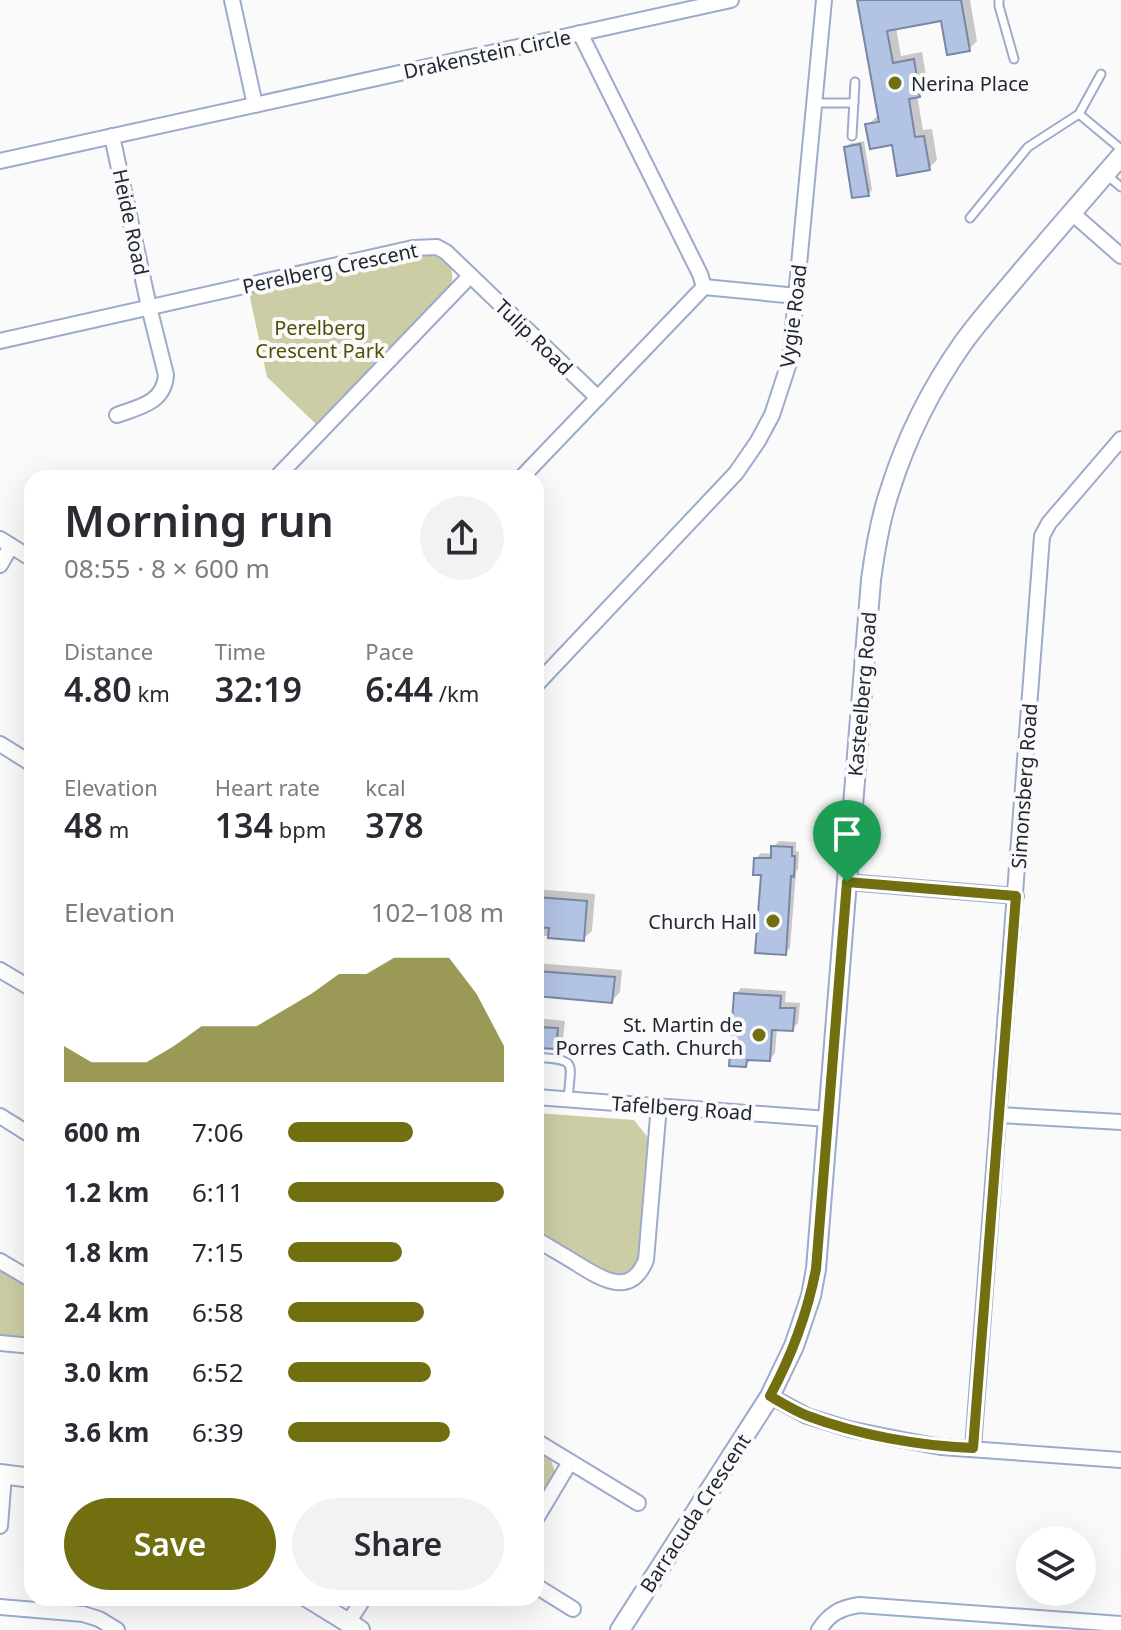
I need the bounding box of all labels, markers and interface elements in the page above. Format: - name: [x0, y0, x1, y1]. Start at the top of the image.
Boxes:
- street label: Drakenstein Circle: [401, 23, 573, 85]
- place label: Nerina Place: [911, 70, 1029, 97]
- marker: Nerina Place: [886, 74, 904, 92]
- street label: Heide Road: [107, 166, 155, 278]
- street label: Perelberg Crescent: [240, 236, 420, 300]
- street label: Vygie Road: [773, 263, 813, 369]
- street label: Tulip Road: [489, 293, 579, 381]
- park label: Perelberg Crescent Park: [255, 314, 385, 364]
- text: Morning run: [64, 490, 334, 550]
- button: share: [420, 496, 504, 580]
- text: 08:55 · 8 × 600 m: [64, 550, 270, 586]
- street label: Kasteelberg Road: [841, 610, 883, 778]
- text: Distance: [64, 636, 153, 666]
- text: Time: [215, 636, 266, 666]
- text: Pace: [365, 636, 414, 666]
- text: 4.80: [64, 666, 132, 712]
- text: 32:19: [215, 666, 302, 712]
- text: 6:44: [365, 666, 433, 712]
- text: km: [132, 678, 170, 708]
- text: /km: [433, 678, 479, 708]
- street label: Simonsberg Road: [1005, 702, 1043, 870]
- text: Elevation: [64, 772, 158, 802]
- text: Heart rate: [215, 772, 320, 802]
- text: kcal: [365, 772, 406, 802]
- pin: [813, 800, 881, 882]
- text: 48: [64, 802, 103, 848]
- text: 134: [215, 802, 273, 848]
- text: 378: [365, 802, 424, 848]
- icon: arrive: [825, 812, 869, 856]
- text: m: [103, 814, 129, 844]
- text: bpm: [273, 814, 326, 844]
- text: Elevation: [64, 894, 175, 930]
- text: 102–108 m: [371, 894, 504, 930]
- place label: Church Hall: [648, 908, 757, 935]
- marker: Church Hall: [764, 912, 782, 930]
- place label: St. Martin de Porres Cath. Church: [555, 1011, 743, 1061]
- marker: St. Martin de Porres Cath. Church: [750, 1026, 768, 1044]
- street label: Tafelberg Road: [611, 1090, 753, 1126]
- text: 600 m: [64, 1114, 141, 1150]
- text: 7:06: [192, 1114, 244, 1150]
- text: 1.2 km: [64, 1174, 149, 1210]
- text: 6:11: [192, 1174, 244, 1210]
- text: 1.8 km: [64, 1234, 149, 1270]
- text: 7:15: [192, 1234, 244, 1270]
- text: 2.4 km: [64, 1294, 149, 1330]
- text: 6:58: [192, 1294, 244, 1330]
- text: 3.0 km: [64, 1354, 149, 1390]
- text: 6:52: [192, 1354, 244, 1390]
- text: 3.6 km: [64, 1414, 149, 1450]
- text: 6:39: [192, 1414, 244, 1450]
- street label: Barracuda Crescent: [634, 1428, 756, 1598]
- button: Save: [64, 1498, 276, 1590]
- button: Share: [292, 1498, 504, 1590]
- map controls: [1016, 1526, 1096, 1606]
- button: layers: [1016, 1526, 1096, 1606]

